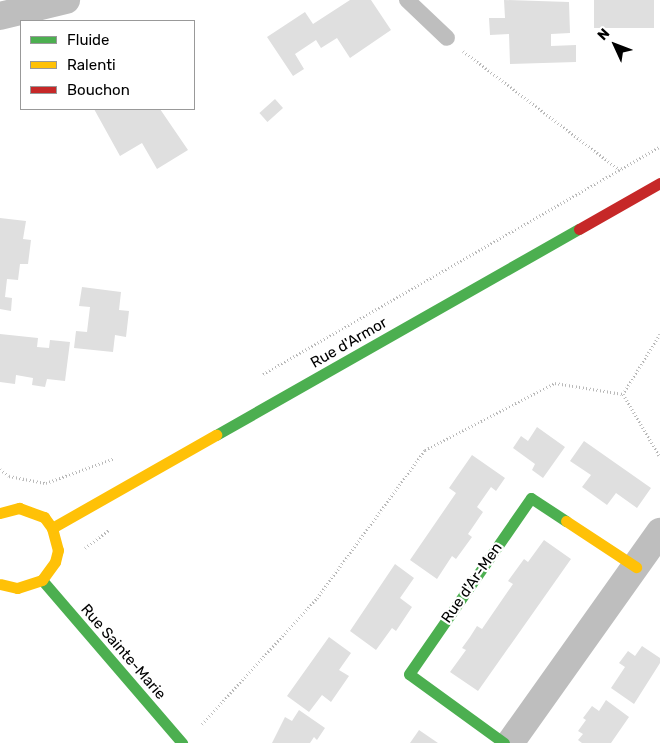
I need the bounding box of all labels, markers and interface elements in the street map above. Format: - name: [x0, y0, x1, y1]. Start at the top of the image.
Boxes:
- legend: [20, 20, 195, 110]
- north arrow: [590, 20, 640, 70]
- text: N: [594, 25, 613, 44]
- text: Fluide: [67, 31, 109, 49]
- text: Ralenti: [67, 56, 116, 74]
- text: Bouchon: [67, 81, 130, 99]
- street label: Rue d'Armor: [307, 314, 391, 372]
- street label: Rue d'Ar-Men: [438, 539, 506, 627]
- street label: Rue Sainte-Marie: [77, 601, 169, 703]

